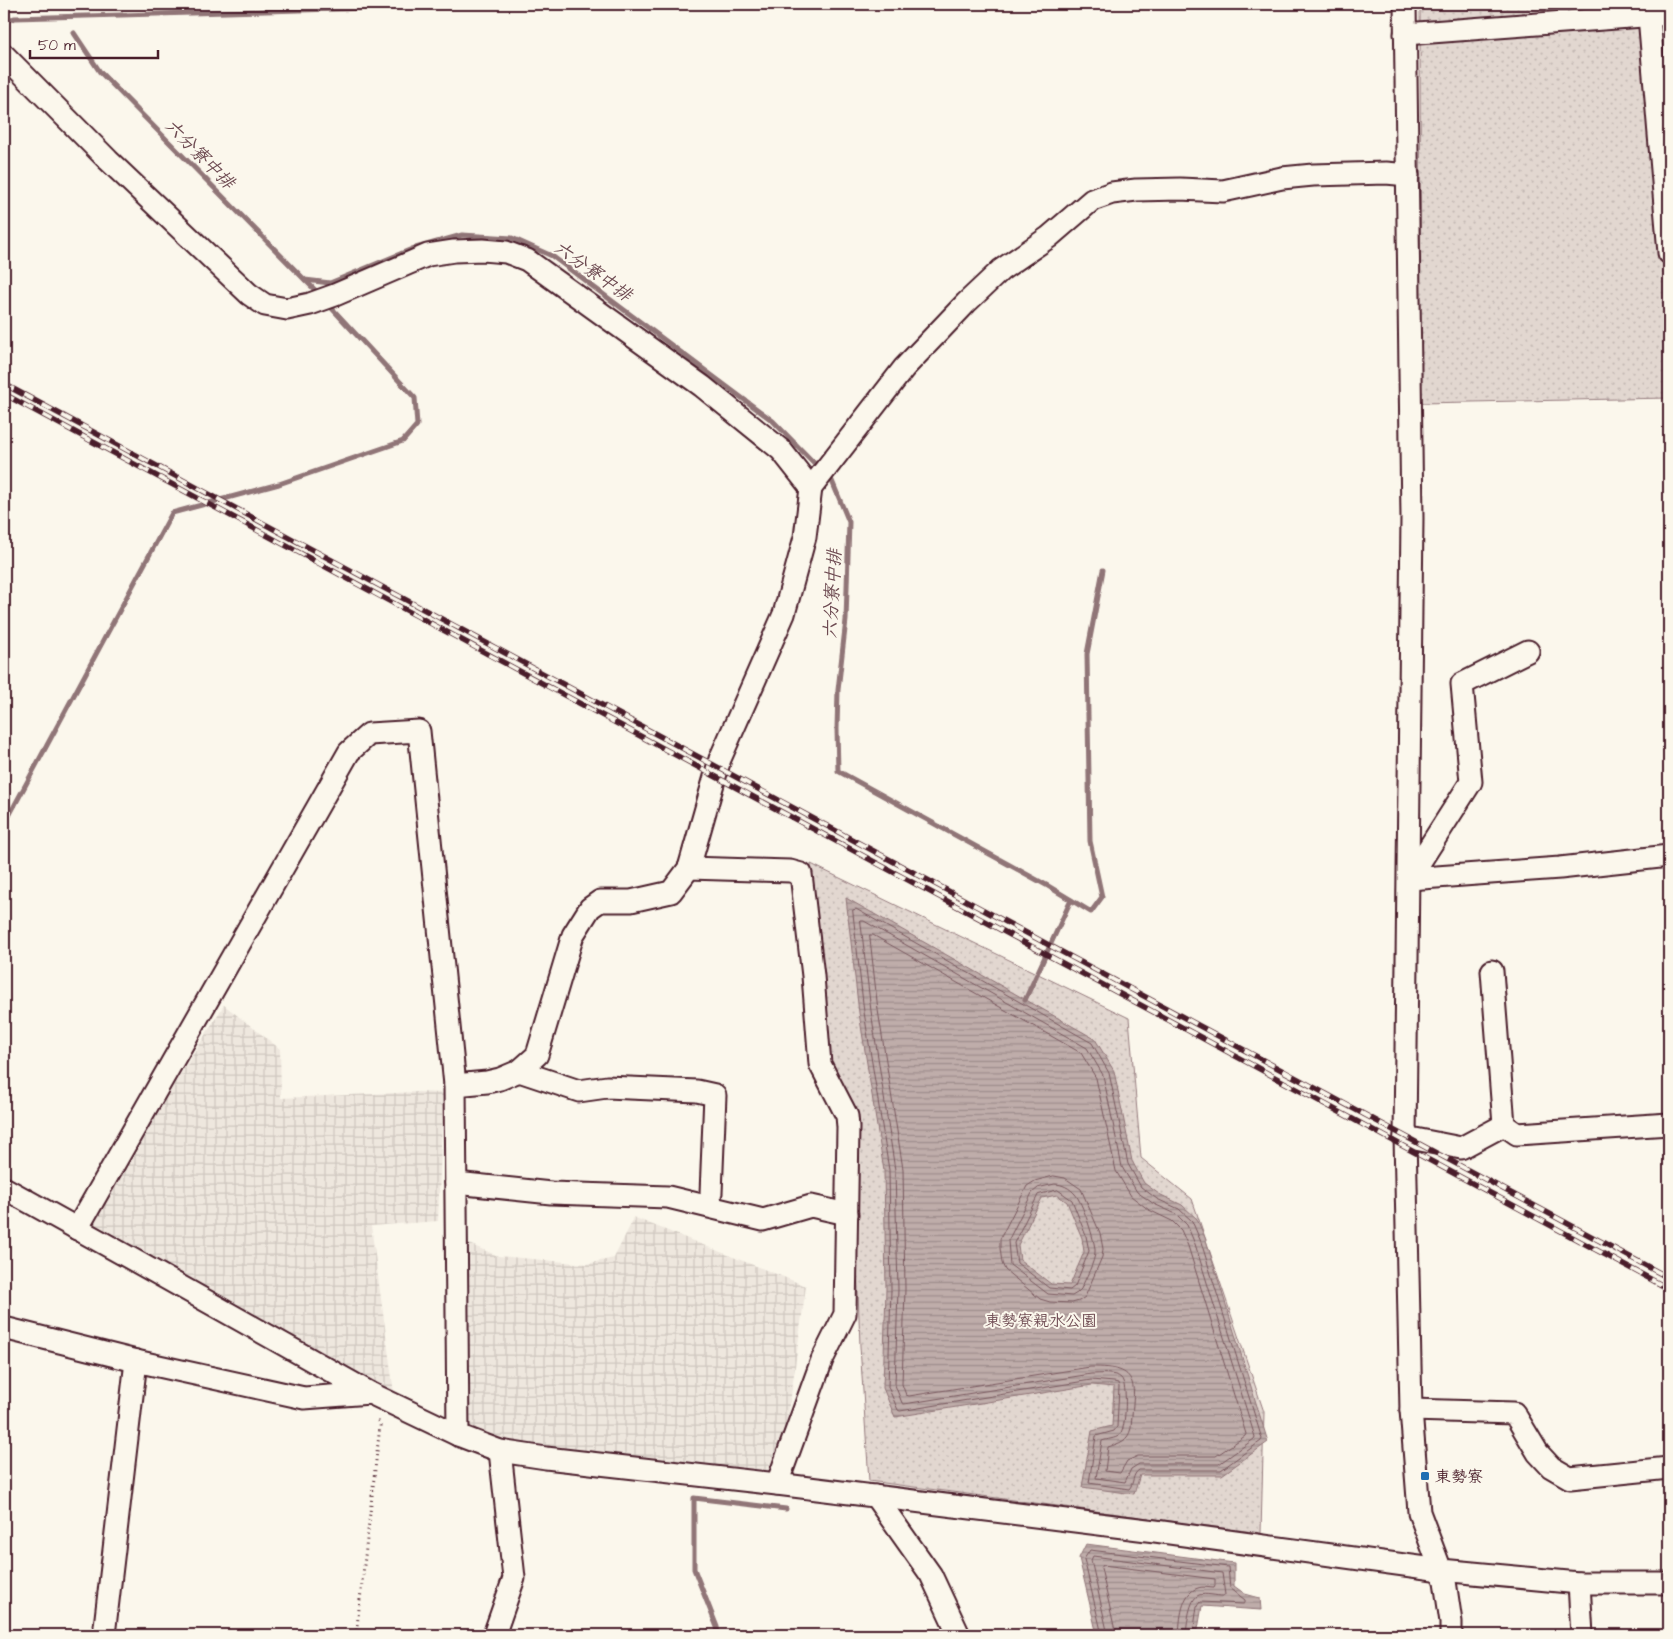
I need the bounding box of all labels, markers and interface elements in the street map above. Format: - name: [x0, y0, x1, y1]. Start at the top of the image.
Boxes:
- scale bar: [30, 28, 158, 60]
- text: 50 m: [38, 35, 76, 56]
- water label: 六分寮中排: [159, 114, 242, 196]
- water label: 六分寮中排: [549, 235, 638, 309]
- water label: 六分寮中排: [818, 546, 847, 640]
- park label: 東勢寮親水公園: [985, 1310, 1097, 1332]
- place label: 東勢寮: [1435, 1466, 1483, 1488]
- marker: 東勢寮: [1419, 1470, 1431, 1482]

